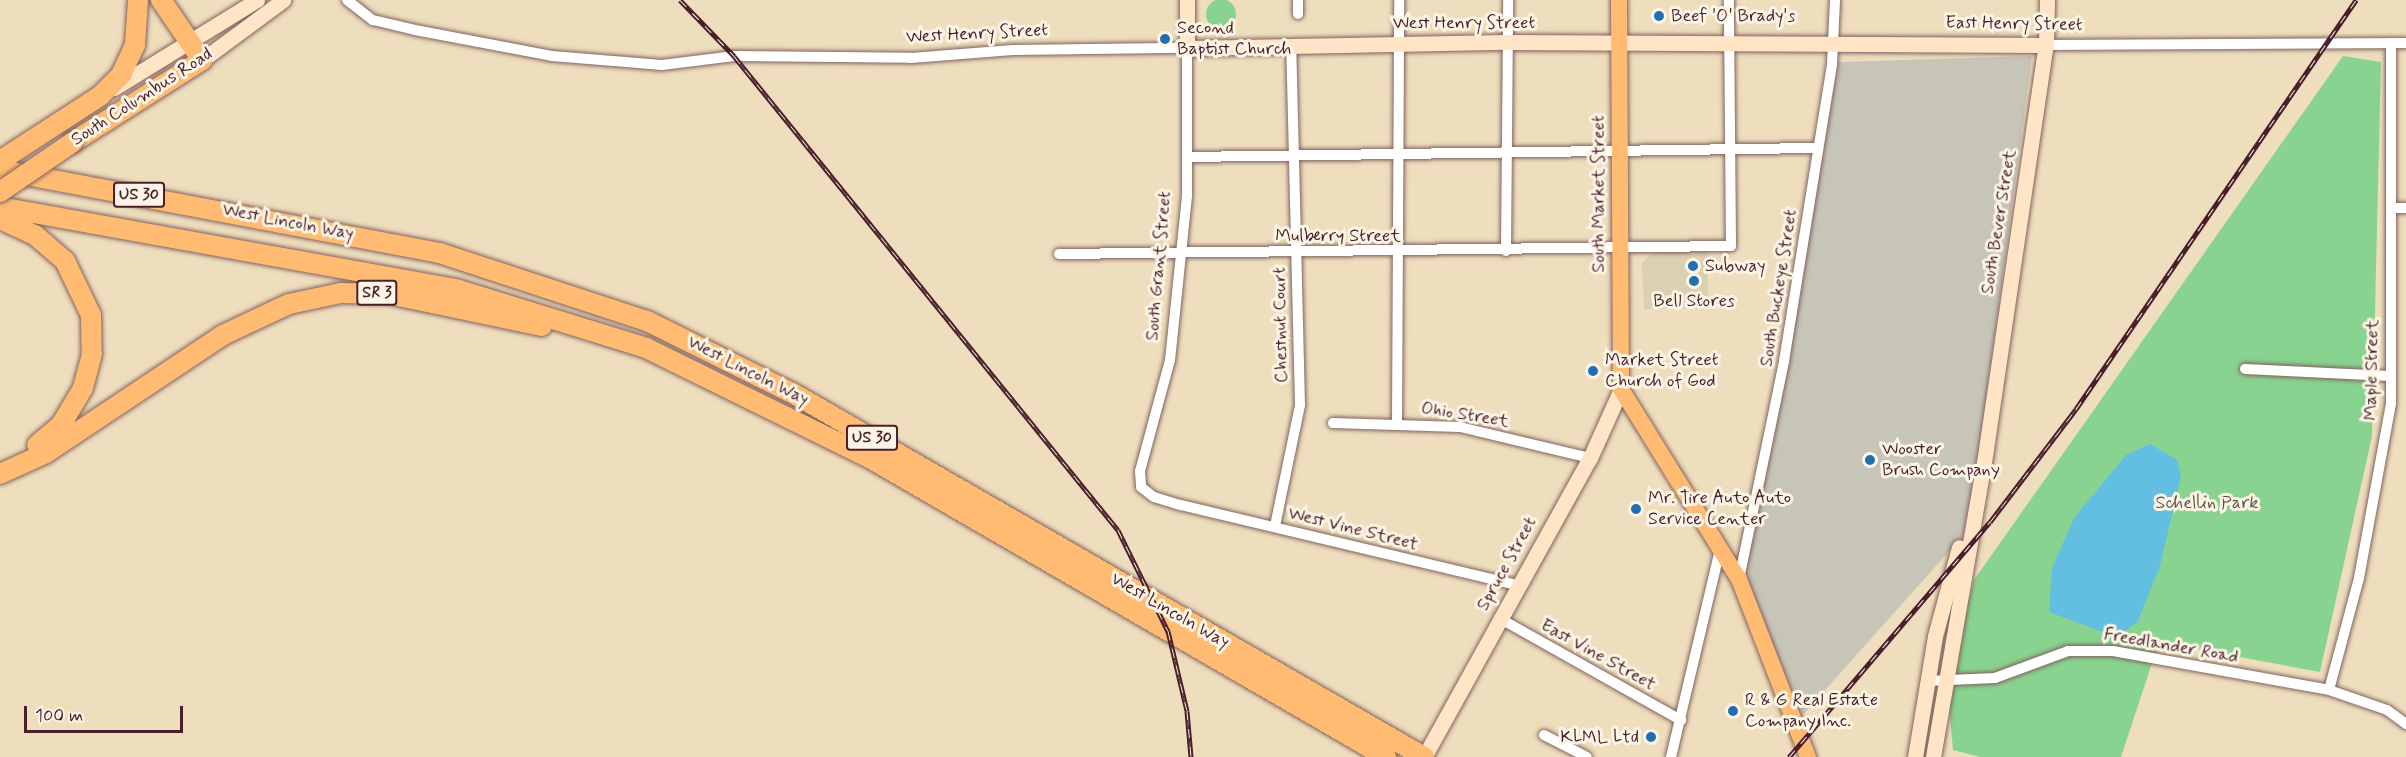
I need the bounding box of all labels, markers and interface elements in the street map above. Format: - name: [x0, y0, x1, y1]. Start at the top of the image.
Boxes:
- place label: Beef 'O' Brady's: [1671, 5, 1795, 27]
- marker: Beef 'O' Brady's: [1652, 9, 1666, 23]
- street label: West Henry Street: [1391, 12, 1537, 34]
- street label: East Henry Street: [1944, 12, 2084, 36]
- place label: Second Baptist Church: [1177, 18, 1291, 60]
- street label: West Henry Street: [904, 19, 1050, 49]
- marker: Second Baptist Church: [1158, 32, 1172, 46]
- street label: South Columbus Road: [68, 44, 216, 150]
- street label: South Market Street: [1588, 114, 1610, 274]
- street label: South Bever Street: [1977, 148, 2021, 296]
- road number: US 30: [112, 182, 166, 208]
- street label: South Grant Street: [1142, 189, 1176, 343]
- street label: West Lincoln Way: [219, 198, 357, 246]
- street label: South Buckeye Street: [1756, 206, 1802, 370]
- street label: Mulberry Street: [1275, 225, 1401, 247]
- place label: Subway: [1705, 255, 1766, 277]
- marker: Subway: [1686, 259, 1700, 273]
- street label: Chestnut Court: [1269, 267, 1293, 383]
- marker: Bell Stores: [1687, 274, 1701, 288]
- road number: SR 3: [356, 280, 398, 306]
- place label: Bell Stores: [1653, 290, 1735, 312]
- street label: Maple Street: [2360, 319, 2384, 421]
- street label: West Lincoln Way: [683, 331, 813, 411]
- place label: Market Street Church of God: [1605, 350, 1722, 392]
- marker: Market Street Church of God: [1586, 364, 1600, 378]
- street label: Ohio Street: [1420, 397, 1510, 433]
- road number: US 30: [845, 425, 899, 451]
- place label: Wooster Brush Company: [1882, 439, 2000, 482]
- marker: Wooster Brush Company: [1863, 453, 1877, 467]
- place label: Mr. Tire Auto Auto Service Center: [1648, 488, 1787, 530]
- park label: Schellin Park: [2156, 492, 2258, 514]
- marker: Mr. Tire Auto Auto Service Center: [1629, 502, 1643, 516]
- street label: West Vine Street: [1286, 503, 1420, 555]
- street label: Spruce Street: [1472, 512, 1542, 616]
- street label: West Lincoln Way: [1106, 568, 1234, 654]
- street label: East Vine Street: [1537, 615, 1659, 695]
- street label: Freedlander Road: [2103, 624, 2239, 668]
- place label: R & G Real Estate Company Inc.: [1745, 690, 1879, 732]
- scale bar: [27, 694, 186, 732]
- text: 100 m: [35, 704, 83, 728]
- marker: R & G Real Estate Company Inc.: [1726, 704, 1740, 718]
- place label: KLML Ltd: [1559, 726, 1639, 748]
- marker: KLML Ltd: [1644, 730, 1658, 744]

